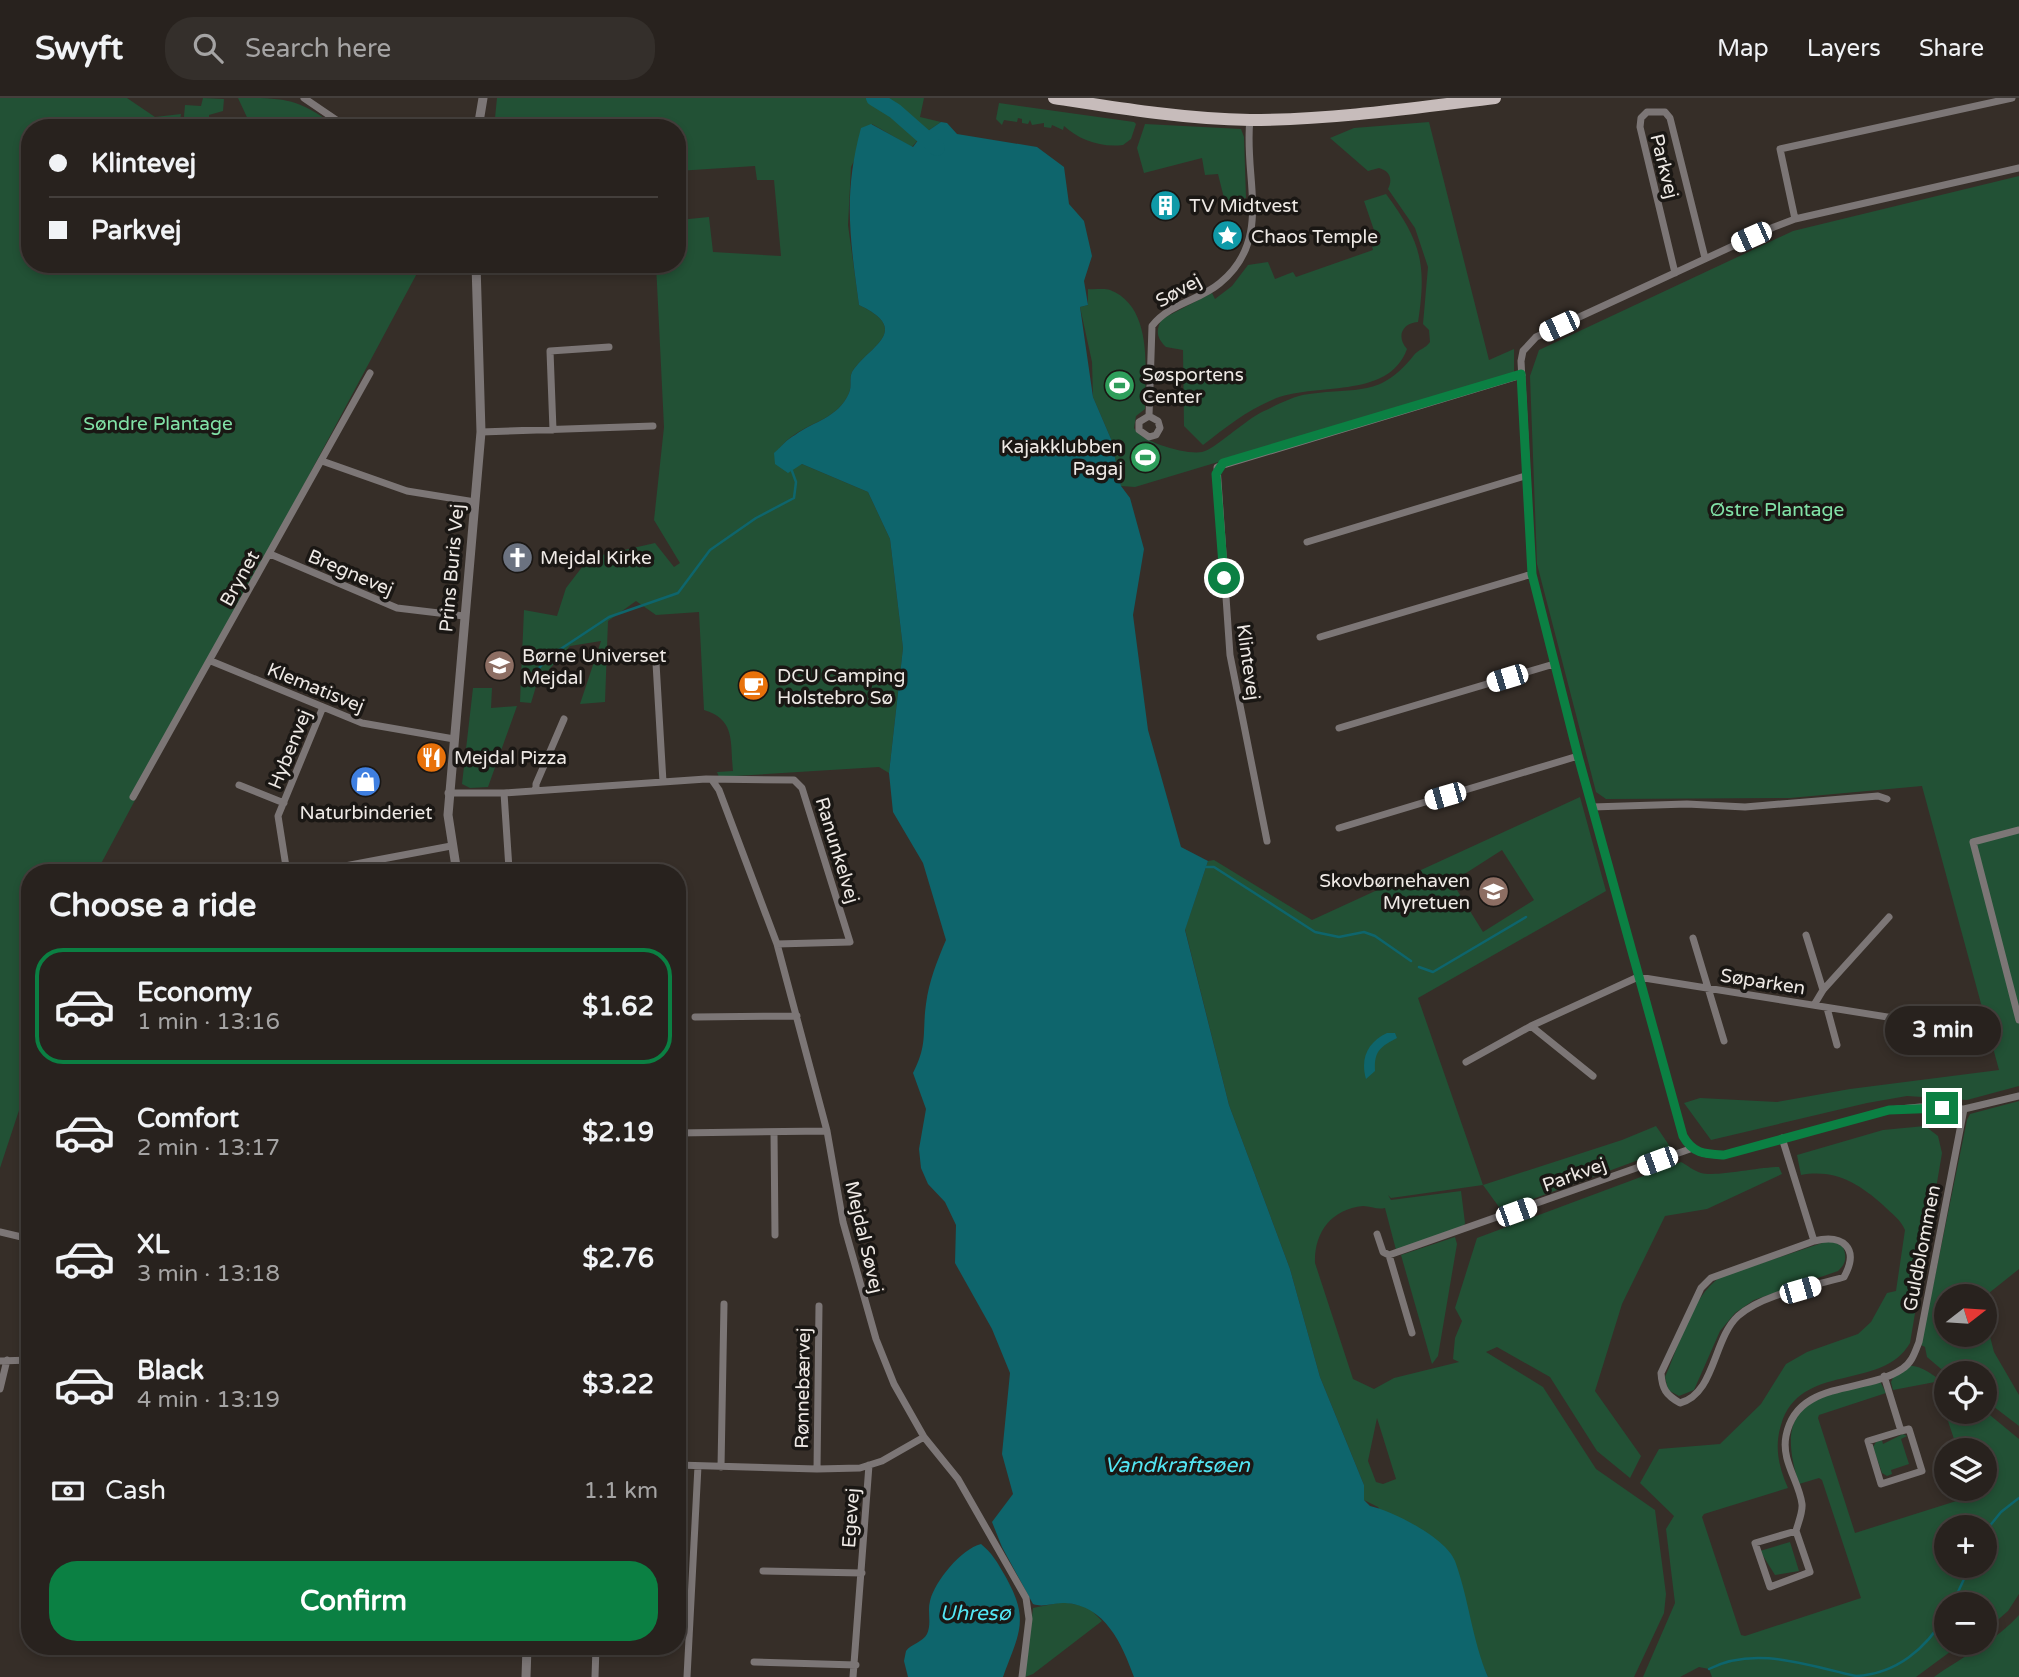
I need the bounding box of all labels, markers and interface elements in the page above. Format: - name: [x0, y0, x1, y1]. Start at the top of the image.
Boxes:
- search box: [165, 17, 655, 80]
- text: Swyft: [35, 29, 123, 68]
- icon: search: [189, 29, 227, 67]
- text: Search here: [245, 33, 391, 64]
- text: Map: [1717, 34, 1769, 63]
- text: Layers: [1807, 34, 1881, 63]
- text: Share: [1919, 34, 1984, 63]
- street label: Parkvej: [1645, 132, 1683, 201]
- text: Klintevej: [91, 148, 196, 179]
- building icon: TV Midtvest: [1149, 188, 1183, 222]
- place label: TV Midtvest: [1189, 195, 1298, 217]
- text: Parkvej: [91, 215, 181, 246]
- place icon: Chaos Temple: [1211, 219, 1245, 253]
- car: [1728, 219, 1775, 255]
- place label: Chaos Temple: [1251, 226, 1378, 248]
- street label: Søvej: [1152, 269, 1205, 312]
- car: [1536, 308, 1583, 344]
- place label: Søsportens Center: [1142, 364, 1244, 408]
- sports icon: Søsportens Center: [1102, 368, 1136, 402]
- park label: Søndre Plantage: [83, 413, 233, 435]
- place label: Kajakklubben Pagaj: [1001, 436, 1123, 480]
- sports icon: Kajakklubben Pagaj: [1129, 440, 1163, 474]
- park label: Østre Plantage: [1710, 499, 1844, 521]
- street label: Prins Buris Vej: [435, 503, 469, 633]
- church icon: Mejdal Kirke: [500, 540, 534, 574]
- street label: Bregnevej: [305, 545, 397, 601]
- street label: Brynet: [216, 547, 264, 610]
- place label: Mejdal Kirke: [540, 547, 652, 569]
- route start: [1208, 562, 1240, 594]
- street label: Klintevej: [1232, 623, 1264, 702]
- place label: Børne Universet Mejdal: [522, 645, 667, 689]
- school or university icon: Børne Universet Mejdal: [482, 649, 516, 683]
- street label: Klematisvej: [264, 658, 367, 717]
- car: [1484, 662, 1531, 694]
- place label: DCU Camping Holstebro Sø: [777, 665, 905, 709]
- cafe icon: DCU Camping Holstebro Sø: [737, 669, 771, 703]
- street label: Hybenvej: [264, 706, 316, 792]
- restaurant icon: Mejdal Pizza: [414, 740, 448, 774]
- place label: Mejdal Pizza: [454, 747, 567, 769]
- shop icon: Naturbinderiet: [349, 764, 383, 798]
- car: [1422, 780, 1469, 812]
- street label: Ranunkelvej: [810, 794, 864, 906]
- place label: Naturbinderiet: [300, 802, 432, 824]
- place label: Skovbørnehaven Myretuen: [1319, 870, 1470, 914]
- school or university icon: Skovbørnehaven Myretuen: [1476, 874, 1510, 908]
- text: Choose a ride: [49, 887, 256, 925]
- street label: Søparken: [1719, 964, 1807, 1000]
- icon: car: [53, 975, 116, 1038]
- text: Economy: [137, 977, 252, 1008]
- text: $1.62: [582, 991, 654, 1022]
- callout: 3 min: [1884, 1006, 2000, 1056]
- text: 1 min · 13:16: [137, 1008, 280, 1036]
- text: 3 min: [1912, 1016, 1974, 1044]
- route end: [1926, 1092, 1958, 1124]
- icon: car: [53, 1101, 116, 1164]
- text: Comfort: [137, 1103, 239, 1134]
- text: $2.19: [582, 1117, 654, 1148]
- text: 2 min · 13:17: [137, 1134, 280, 1162]
- car: [1634, 1144, 1681, 1178]
- street label: Parkvej: [1540, 1153, 1609, 1197]
- street label: Mejdal Søvej: [840, 1179, 888, 1296]
- street label: Guldblommen: [1899, 1183, 1945, 1313]
- car: [1493, 1195, 1540, 1229]
- icon: car: [53, 1227, 116, 1290]
- text: XL: [137, 1229, 169, 1260]
- text: $2.76: [582, 1243, 654, 1274]
- text: 3 min · 13:18: [137, 1260, 280, 1288]
- car: [1777, 1274, 1824, 1306]
- north arrow: [1934, 1284, 1997, 1348]
- map controls: [1934, 1284, 1997, 1655]
- street label: Rønnebærvej: [791, 1327, 815, 1449]
- icon: car: [53, 1353, 116, 1416]
- text: Black: [137, 1355, 204, 1386]
- button: locate: [1934, 1361, 1997, 1424]
- text: $3.22: [582, 1369, 654, 1400]
- text: 4 min · 13:19: [137, 1386, 280, 1414]
- button: layers: [1934, 1438, 1997, 1501]
- water label: Vandkraftsøen: [1104, 1453, 1251, 1478]
- icon: cash: [49, 1472, 87, 1510]
- text: Cash: [105, 1475, 166, 1506]
- text: 1.1 km: [584, 1477, 658, 1505]
- street label: Egevej: [838, 1487, 864, 1549]
- button: +: [1934, 1515, 1997, 1578]
- button: Confirm: [49, 1561, 658, 1641]
- button: −: [1934, 1592, 1997, 1655]
- water label: Uhresø: [940, 1601, 1012, 1626]

